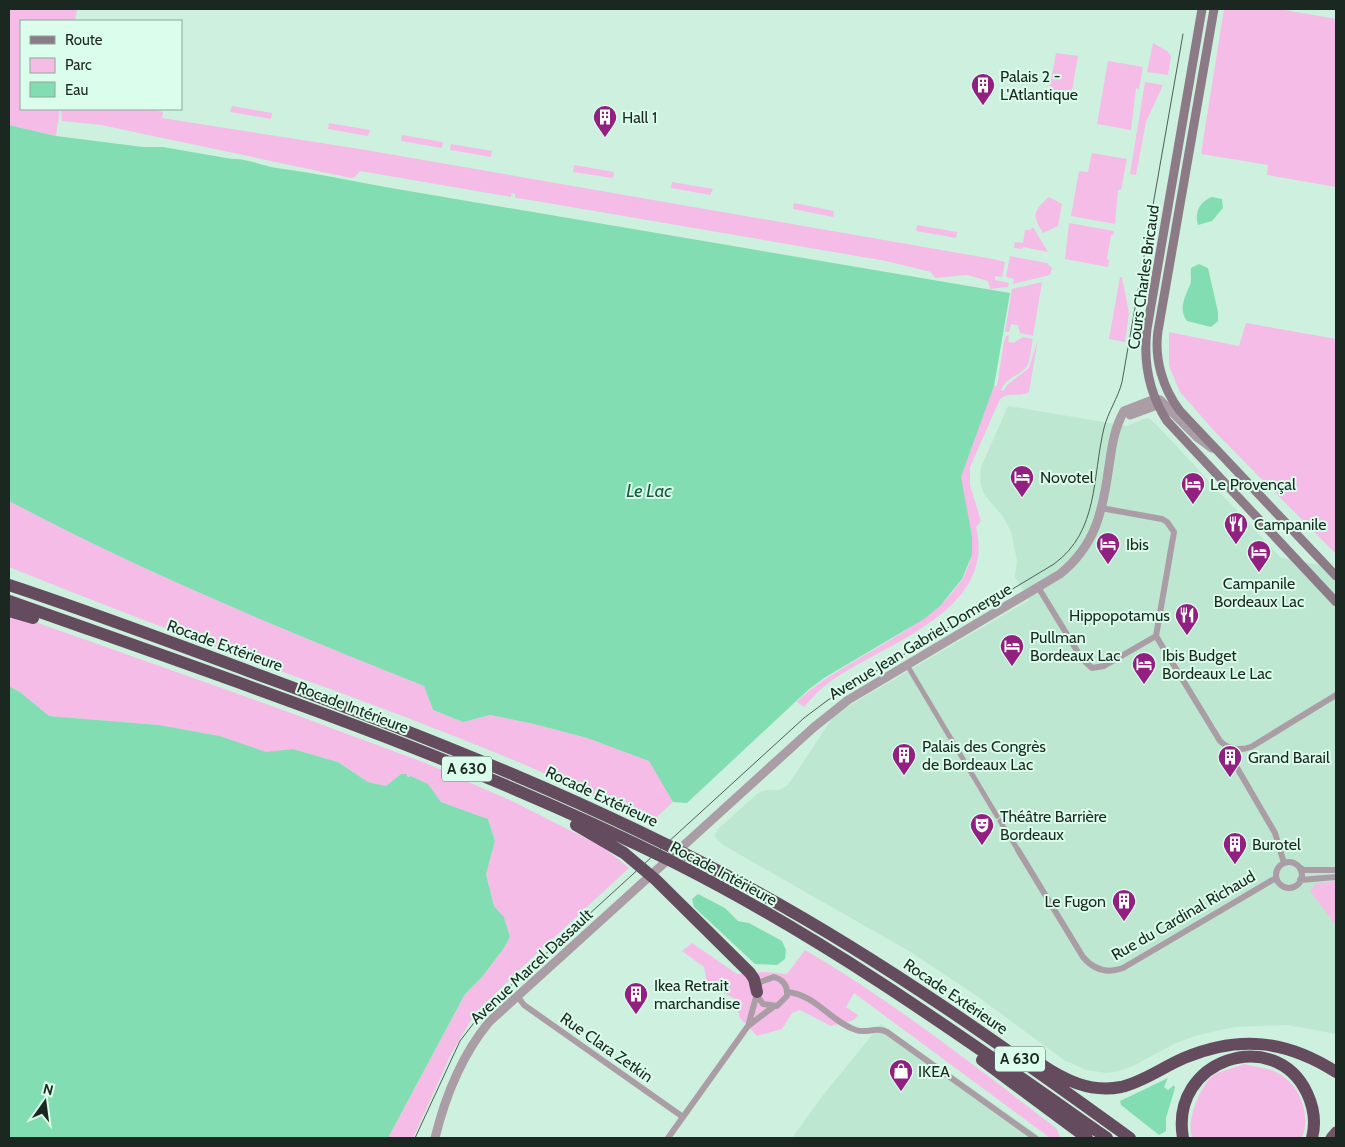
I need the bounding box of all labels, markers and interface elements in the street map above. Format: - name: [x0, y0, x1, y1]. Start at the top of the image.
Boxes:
- legend: [20, 20, 182, 110]
- text: Route: [65, 31, 103, 49]
- text: Parc: [65, 56, 92, 74]
- place label: Palais 2 - L'Atlantique: [1000, 67, 1078, 104]
- building icon: Palais 2 - L'Atlantique: [970, 72, 996, 106]
- text: Eau: [65, 81, 88, 99]
- building icon: Hall 1: [592, 104, 618, 138]
- place label: Hall 1: [622, 108, 657, 127]
- street label: Cours Charles Bricaud: [1124, 204, 1163, 350]
- hotel icon: Novotel: [1009, 464, 1035, 498]
- place label: Novotel: [1040, 468, 1094, 487]
- hotel icon: Le Provençal: [1180, 471, 1206, 505]
- place label: Le Provençal: [1210, 475, 1296, 494]
- water label: Le Lac: [626, 480, 672, 502]
- restaurant icon: Campanile: [1223, 511, 1249, 545]
- place label: Campanile: [1254, 515, 1326, 534]
- hotel icon: Ibis: [1095, 531, 1121, 565]
- place label: Ibis: [1126, 535, 1149, 554]
- hotel icon: Campanile Bordeaux Lac: [1246, 539, 1272, 573]
- place label: Campanile Bordeaux Lac: [1214, 574, 1304, 611]
- street label: Avenue Jean Gabriel Domergue: [825, 579, 1015, 704]
- restaurant icon: Hippopotamus: [1174, 602, 1200, 636]
- place label: Hippopotamus: [1069, 606, 1170, 625]
- street label: Rocade Extérieure: [164, 616, 285, 675]
- place label: Pullman Bordeaux Lac: [1030, 628, 1120, 665]
- hotel icon: Pullman Bordeaux Lac: [999, 633, 1025, 667]
- place label: Ibis Budget Bordeaux Le Lac: [1162, 646, 1272, 683]
- hotel icon: Ibis Budget Bordeaux Le Lac: [1131, 651, 1157, 685]
- street label: Rocade Intérieure: [294, 677, 411, 737]
- place label: Palais des Congrès de Bordeaux Lac: [922, 737, 1046, 774]
- building icon: Palais des Congrès de Bordeaux Lac: [891, 742, 917, 776]
- building icon: Grand Barail: [1217, 744, 1243, 778]
- place label: Grand Barail: [1248, 748, 1330, 767]
- road number: A 630: [442, 756, 492, 782]
- street label: Rocade Extérieure: [543, 762, 661, 831]
- place label: Théâtre Barrière Bordeaux: [1000, 807, 1107, 844]
- theatre icon: Théâtre Barrière Bordeaux: [969, 812, 995, 846]
- building icon: Burotel: [1222, 831, 1248, 865]
- place label: Burotel: [1252, 835, 1301, 854]
- street label: Rocade Intérieure: [667, 837, 780, 910]
- street label: Rue du Cardinal Richaud: [1108, 866, 1259, 964]
- building icon: Le Fugon: [1111, 888, 1137, 922]
- place label: Le Fugon: [1045, 892, 1106, 911]
- street label: Avenue Marcel Dassault: [466, 904, 597, 1028]
- street label: Rocade Extérieure: [900, 954, 1012, 1038]
- place label: Ikea Retrait marchandise: [654, 976, 740, 1013]
- building icon: Ikea Retrait marchandise: [623, 981, 649, 1015]
- street label: Rue Clara Zetkin: [557, 1008, 657, 1086]
- road number: A 630: [995, 1046, 1045, 1072]
- shop icon: IKEA: [888, 1058, 914, 1092]
- place label: IKEA: [918, 1062, 950, 1081]
- north arrow: [20, 1077, 70, 1127]
- text: N: [41, 1079, 55, 1099]

